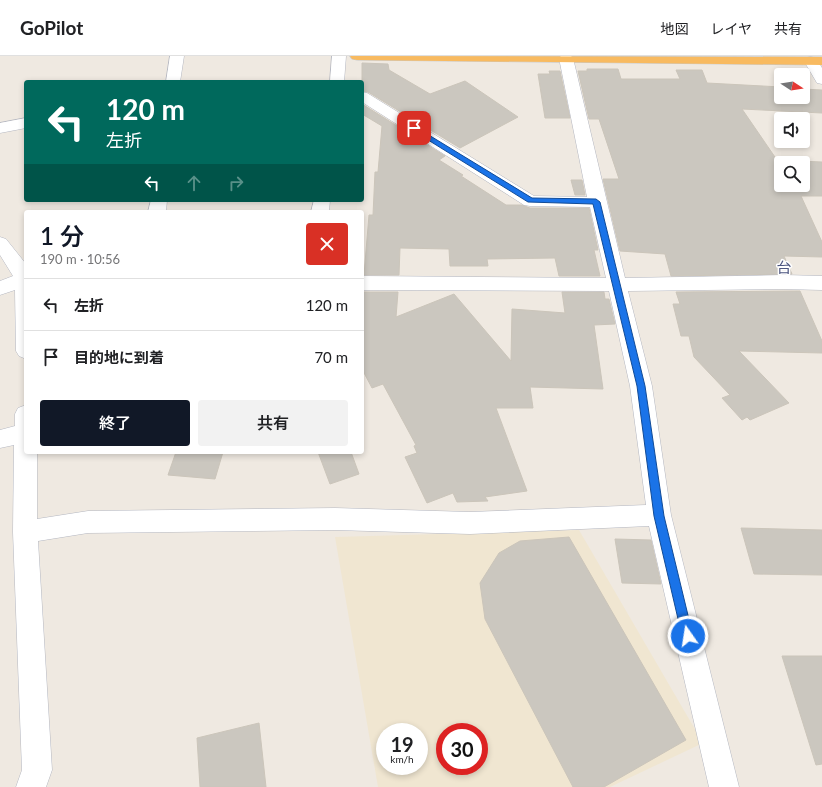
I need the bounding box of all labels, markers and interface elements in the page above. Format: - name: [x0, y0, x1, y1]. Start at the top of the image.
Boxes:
- text: GoPilot: [20, 16, 83, 39]
- text: 地図: [660, 20, 688, 37]
- text: レイヤ: [710, 20, 752, 37]
- text: 共有: [774, 20, 802, 37]
- north arrow: [774, 68, 810, 104]
- map controls: [774, 68, 810, 192]
- text: 120 m: [106, 92, 185, 126]
- icon: left: [40, 96, 92, 148]
- pin: [397, 111, 431, 145]
- button: sound: [774, 112, 810, 148]
- icon: arrive: [403, 117, 425, 139]
- text: 左折: [106, 129, 142, 151]
- button: search: [774, 156, 810, 192]
- icon: left: [141, 172, 163, 194]
- icon: ahead: [183, 172, 205, 194]
- icon: right: [225, 172, 247, 194]
- text: 1 分: [40, 221, 84, 250]
- button: close: [306, 223, 348, 265]
- text: 190 m · 10:56: [40, 251, 120, 267]
- district label: 台: [776, 258, 792, 276]
- icon: left: [40, 294, 62, 316]
- text: 左折: [74, 296, 104, 314]
- text: 120 m: [306, 296, 348, 314]
- icon: arrive: [40, 346, 62, 368]
- text: 目的地に到着: [74, 348, 164, 366]
- text: 70 m: [314, 348, 348, 366]
- button: 終了: [40, 400, 190, 446]
- button: 共有: [198, 400, 348, 446]
- position arrow: [667, 615, 709, 657]
- speed limit sign: 30: [436, 723, 488, 775]
- text: 19: [390, 732, 414, 756]
- text: km/h: [390, 753, 414, 765]

